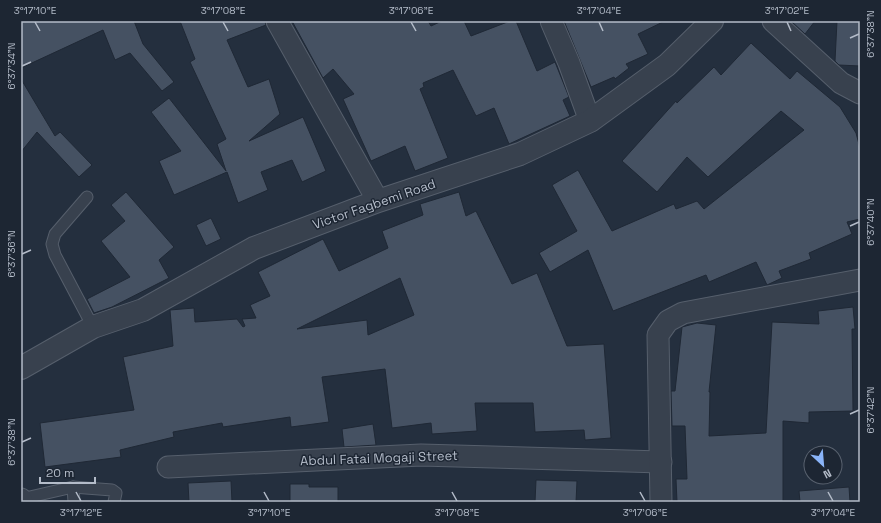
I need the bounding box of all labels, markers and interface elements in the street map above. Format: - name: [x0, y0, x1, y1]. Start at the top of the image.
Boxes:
- text: 3°17'10"E: [14, 4, 57, 17]
- text: 3°17'08"E: [201, 4, 246, 17]
- text: 3°17'06"E: [389, 4, 434, 17]
- text: 3°17'04"E: [577, 4, 622, 17]
- text: 3°17'02"E: [765, 4, 810, 17]
- text: 6°37'38"N: [864, 10, 877, 58]
- text: 6°37'34"N: [5, 43, 18, 89]
- street label: Victor Fagbemi Road: [310, 175, 438, 233]
- text: 6°37'40"N: [864, 198, 877, 246]
- text: 6°37'36"N: [5, 230, 18, 278]
- text: 6°37'42"N: [864, 387, 877, 433]
- text: 6°37'38"N: [5, 418, 18, 466]
- north arrow: [803, 445, 843, 485]
- street label: Abdul Fatai Mogaji Street: [300, 447, 458, 469]
- scale bar: [40, 459, 95, 485]
- text: 20 m: [46, 465, 74, 481]
- text: N: [821, 466, 834, 482]
- text: 3°17'12"E: [60, 506, 102, 519]
- text: 3°17'10"E: [248, 506, 291, 519]
- text: 3°17'08"E: [435, 506, 480, 519]
- text: 3°17'06"E: [623, 506, 668, 519]
- text: 3°17'04"E: [811, 506, 856, 519]

